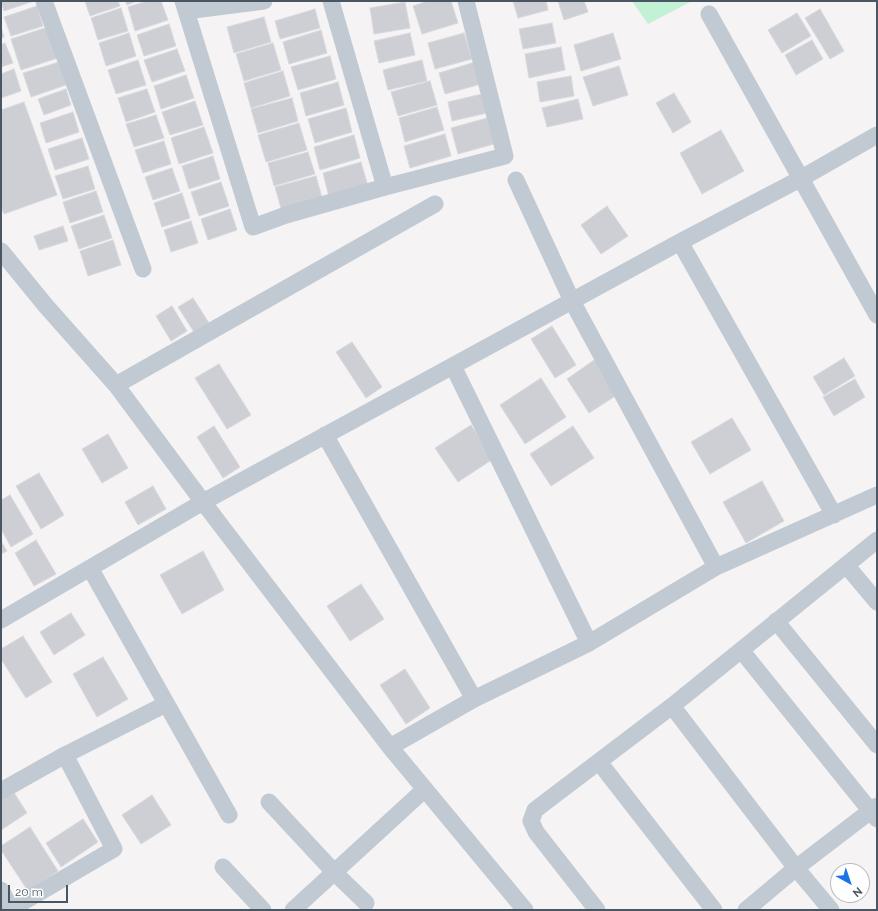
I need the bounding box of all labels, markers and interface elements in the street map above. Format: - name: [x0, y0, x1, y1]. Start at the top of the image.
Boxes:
- north arrow: [830, 863, 870, 903]
- scale bar: [10, 877, 70, 903]
- text: N: [850, 884, 865, 899]
- text: 20 m: [15, 885, 43, 899]

